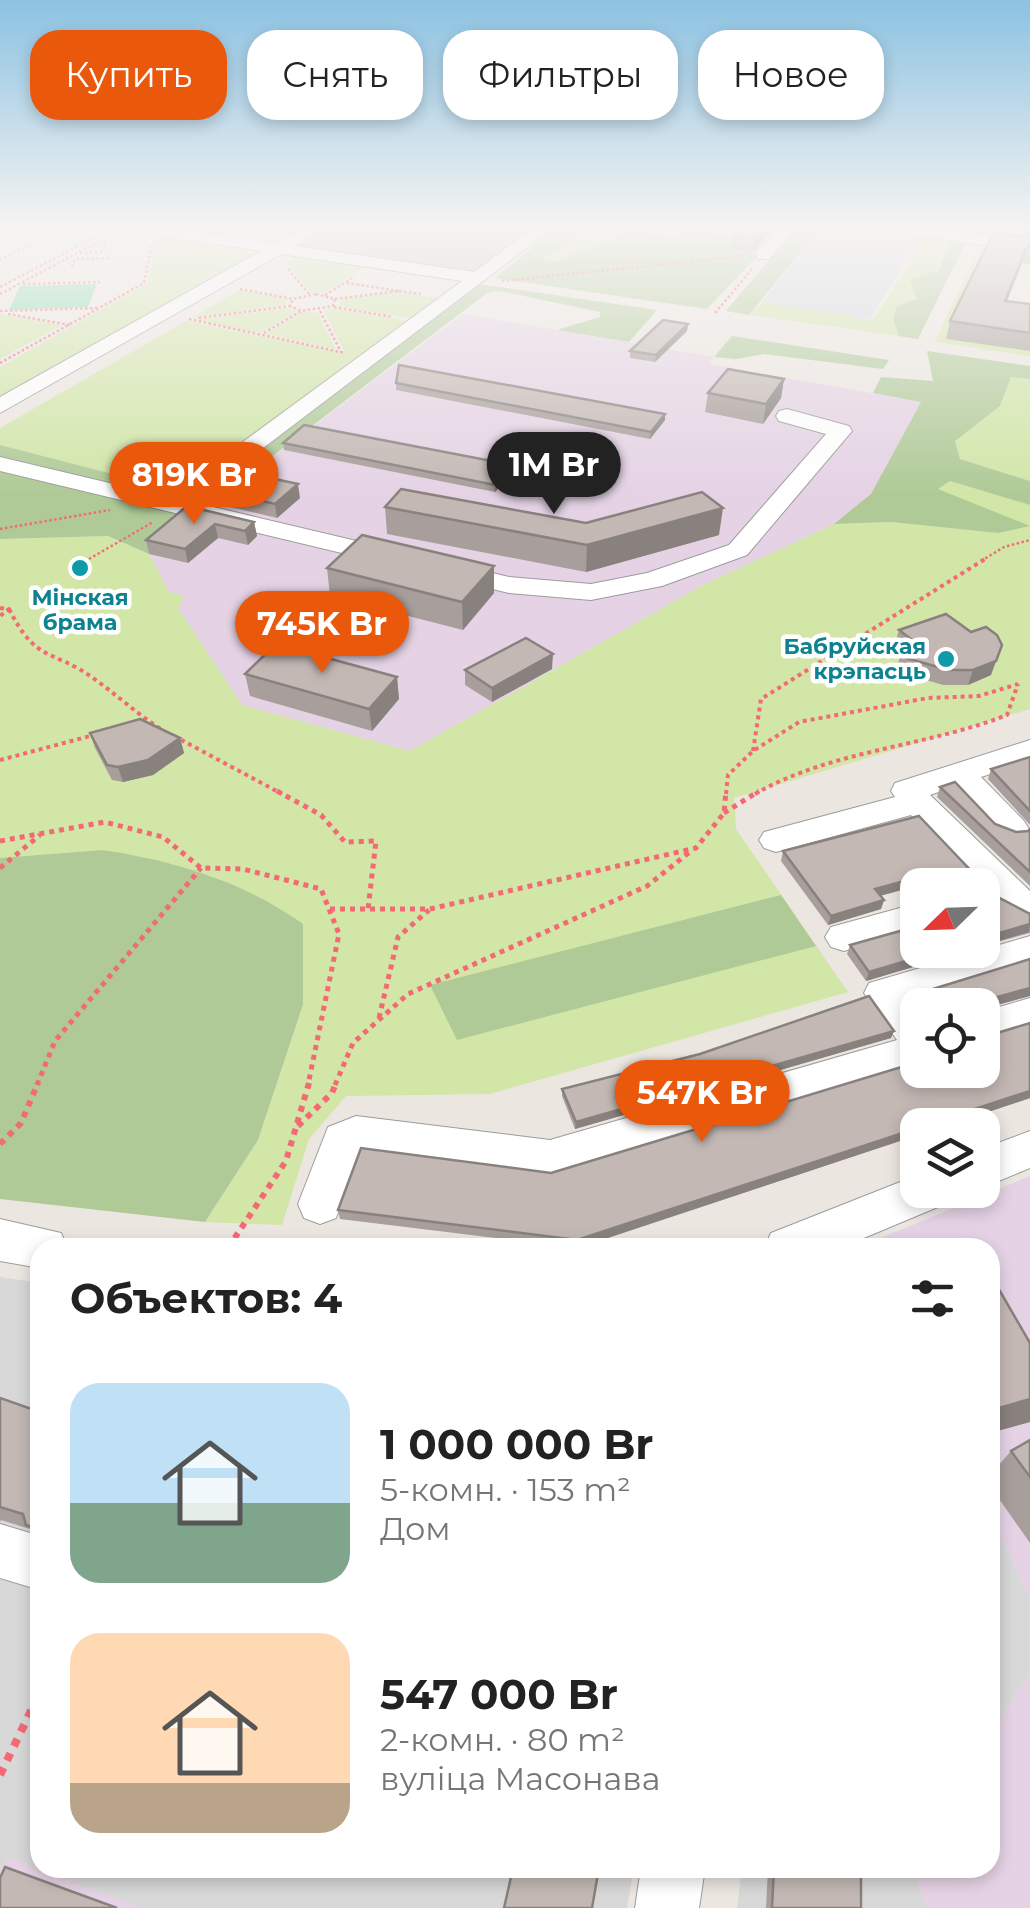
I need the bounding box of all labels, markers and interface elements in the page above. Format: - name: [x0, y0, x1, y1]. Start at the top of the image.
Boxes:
- chip: Купить: [30, 30, 227, 120]
- chip: Снять: [247, 30, 423, 120]
- chip: Фильтры: [443, 30, 678, 120]
- chip: Новое: [698, 30, 884, 120]
- pin: 1M Br: [484, 432, 624, 517]
- pin: 819K Br: [102, 442, 286, 527]
- text: 1M Br: [509, 445, 599, 484]
- text: 819K Br: [131, 455, 257, 494]
- marker: Мінская брама: [69, 557, 91, 579]
- place label: Мінская брама: [31, 584, 129, 636]
- pin: 745K Br: [230, 591, 414, 676]
- text: 745K Br: [257, 604, 387, 643]
- place label: Бабруйская крэпасць: [784, 633, 926, 685]
- marker: Бабруйская крэпасць: [935, 648, 957, 670]
- north arrow: [900, 868, 1000, 968]
- map controls: [900, 868, 1000, 1208]
- button: locate: [900, 988, 1000, 1088]
- pin: 547K Br: [610, 1060, 794, 1145]
- text: 547K Br: [637, 1073, 767, 1112]
- button: layers: [900, 1108, 1000, 1208]
- icon: filters: [905, 1271, 960, 1326]
- text: Объектов: 4: [70, 1272, 342, 1324]
- text: 1 000 000 Br: [380, 1418, 653, 1470]
- icon: home: [150, 1423, 270, 1543]
- text: 5-комн. · 153 m²: [380, 1470, 631, 1509]
- text: Дом: [380, 1509, 451, 1548]
- text: 547 000 Br: [380, 1668, 618, 1720]
- icon: home: [150, 1673, 270, 1793]
- text: 2-комн. · 80 m²: [380, 1720, 625, 1759]
- text: вуліца Масонава: [380, 1759, 660, 1798]

